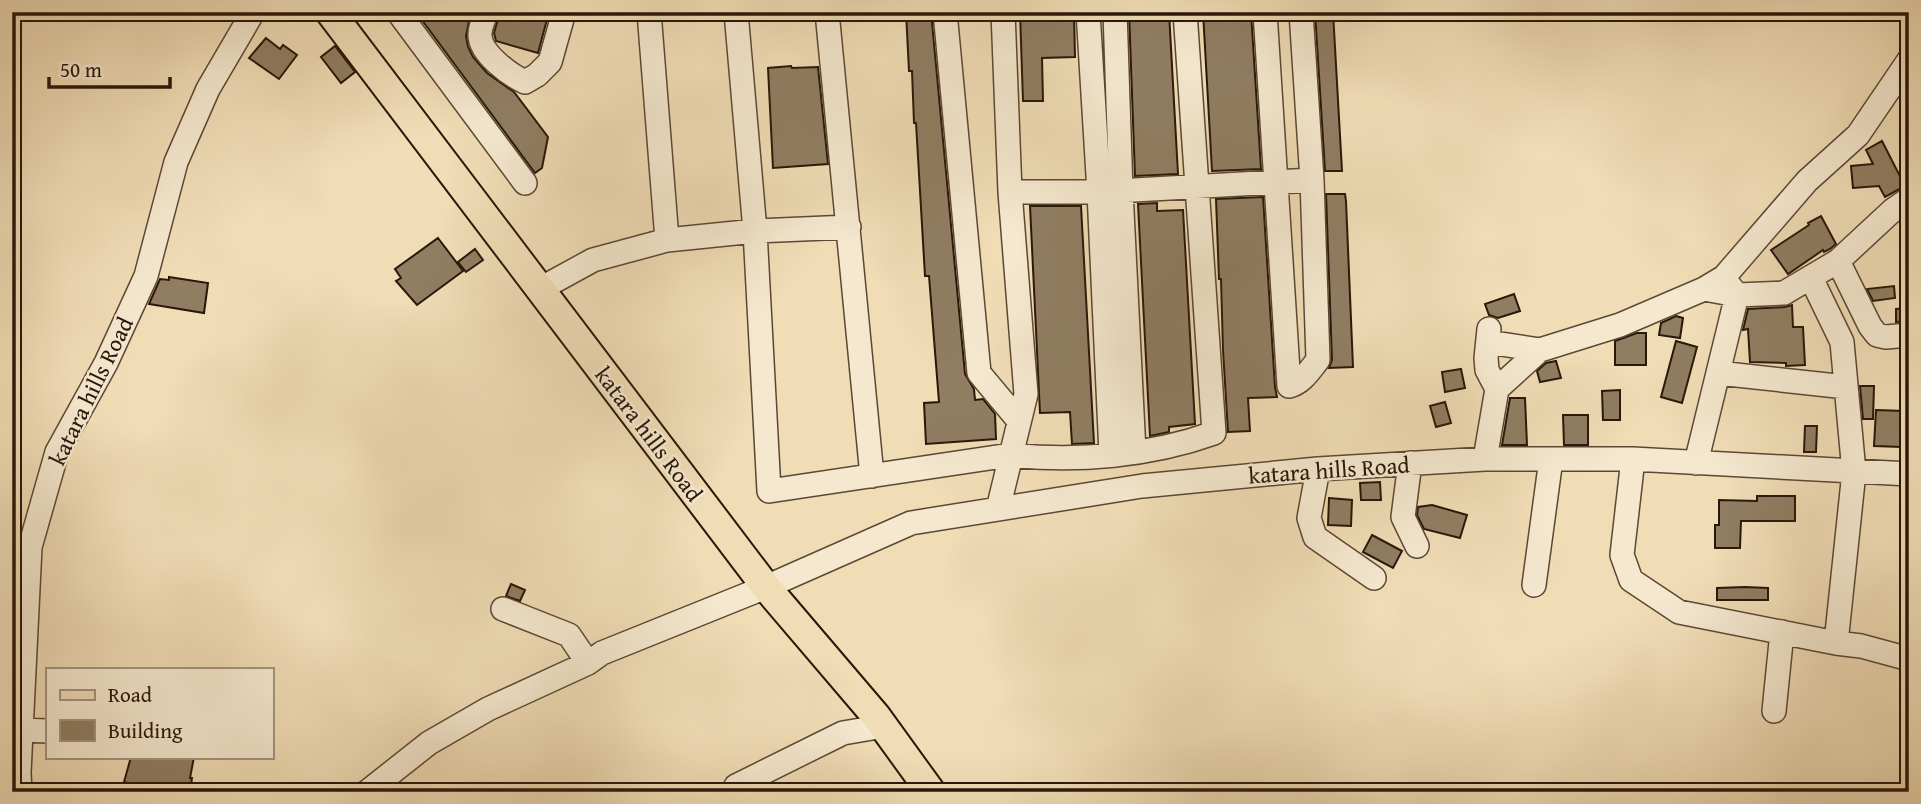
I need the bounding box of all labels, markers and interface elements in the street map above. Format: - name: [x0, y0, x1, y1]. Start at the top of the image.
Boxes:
- scale bar: [49, 46, 170, 90]
- text: 50 m: [60, 54, 102, 85]
- street label: katara hills Road: [40, 310, 141, 471]
- street label: katara hills Road: [588, 359, 712, 509]
- street label: katara hills Road: [1247, 447, 1411, 492]
- legend: [46, 668, 273, 758]
- text: Road: [108, 679, 153, 710]
- text: Building: [108, 715, 183, 746]

